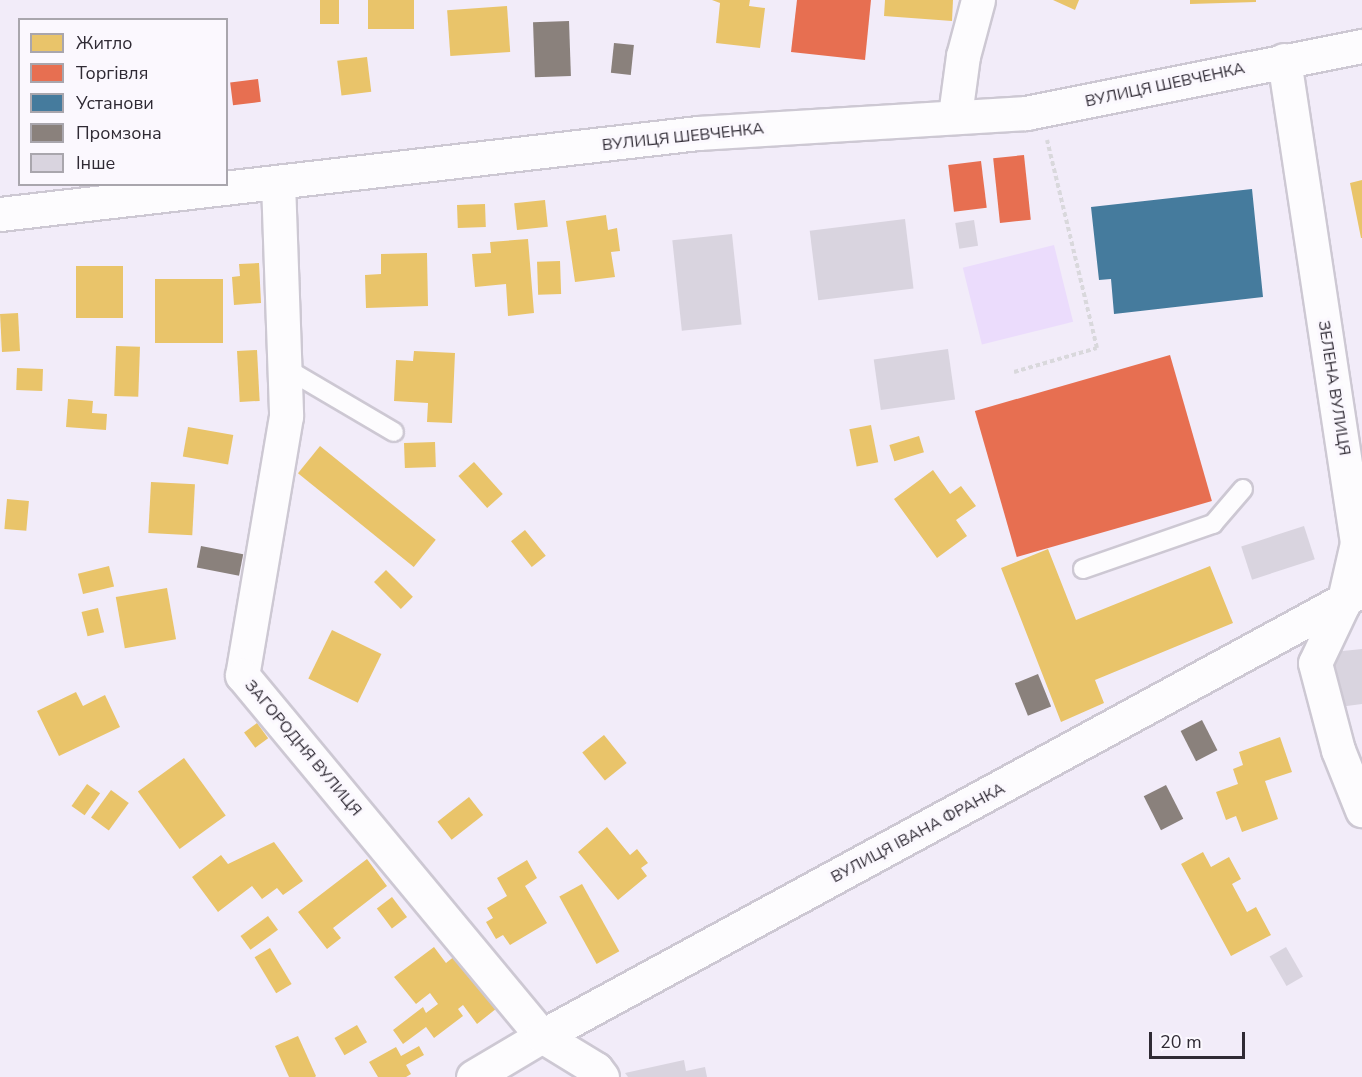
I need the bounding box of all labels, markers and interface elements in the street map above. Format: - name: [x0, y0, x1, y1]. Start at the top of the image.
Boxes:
- legend: [18, 18, 228, 186]
- text: Житло: [76, 31, 132, 55]
- street label: ВУЛИЦЯ ШЕВЧЕНКА: [1083, 59, 1247, 111]
- text: Торгівля: [76, 61, 148, 85]
- text: Установи: [76, 91, 154, 115]
- street label: ВУЛИЦЯ ШЕВЧЕНКА: [601, 119, 765, 155]
- text: Промзона: [76, 121, 162, 145]
- text: Інше: [76, 151, 115, 175]
- street label: ЗЕЛЕНА ВУЛИЦЯ: [1314, 319, 1354, 457]
- street label: ЗАГОРОДНЯ ВУЛИЦЯ: [240, 676, 366, 820]
- street label: ВУЛИЦЯ ІВАНА ФРАНКА: [828, 779, 1008, 887]
- scale bar: [1152, 1020, 1248, 1058]
- text: 20 m: [1160, 1030, 1202, 1054]

